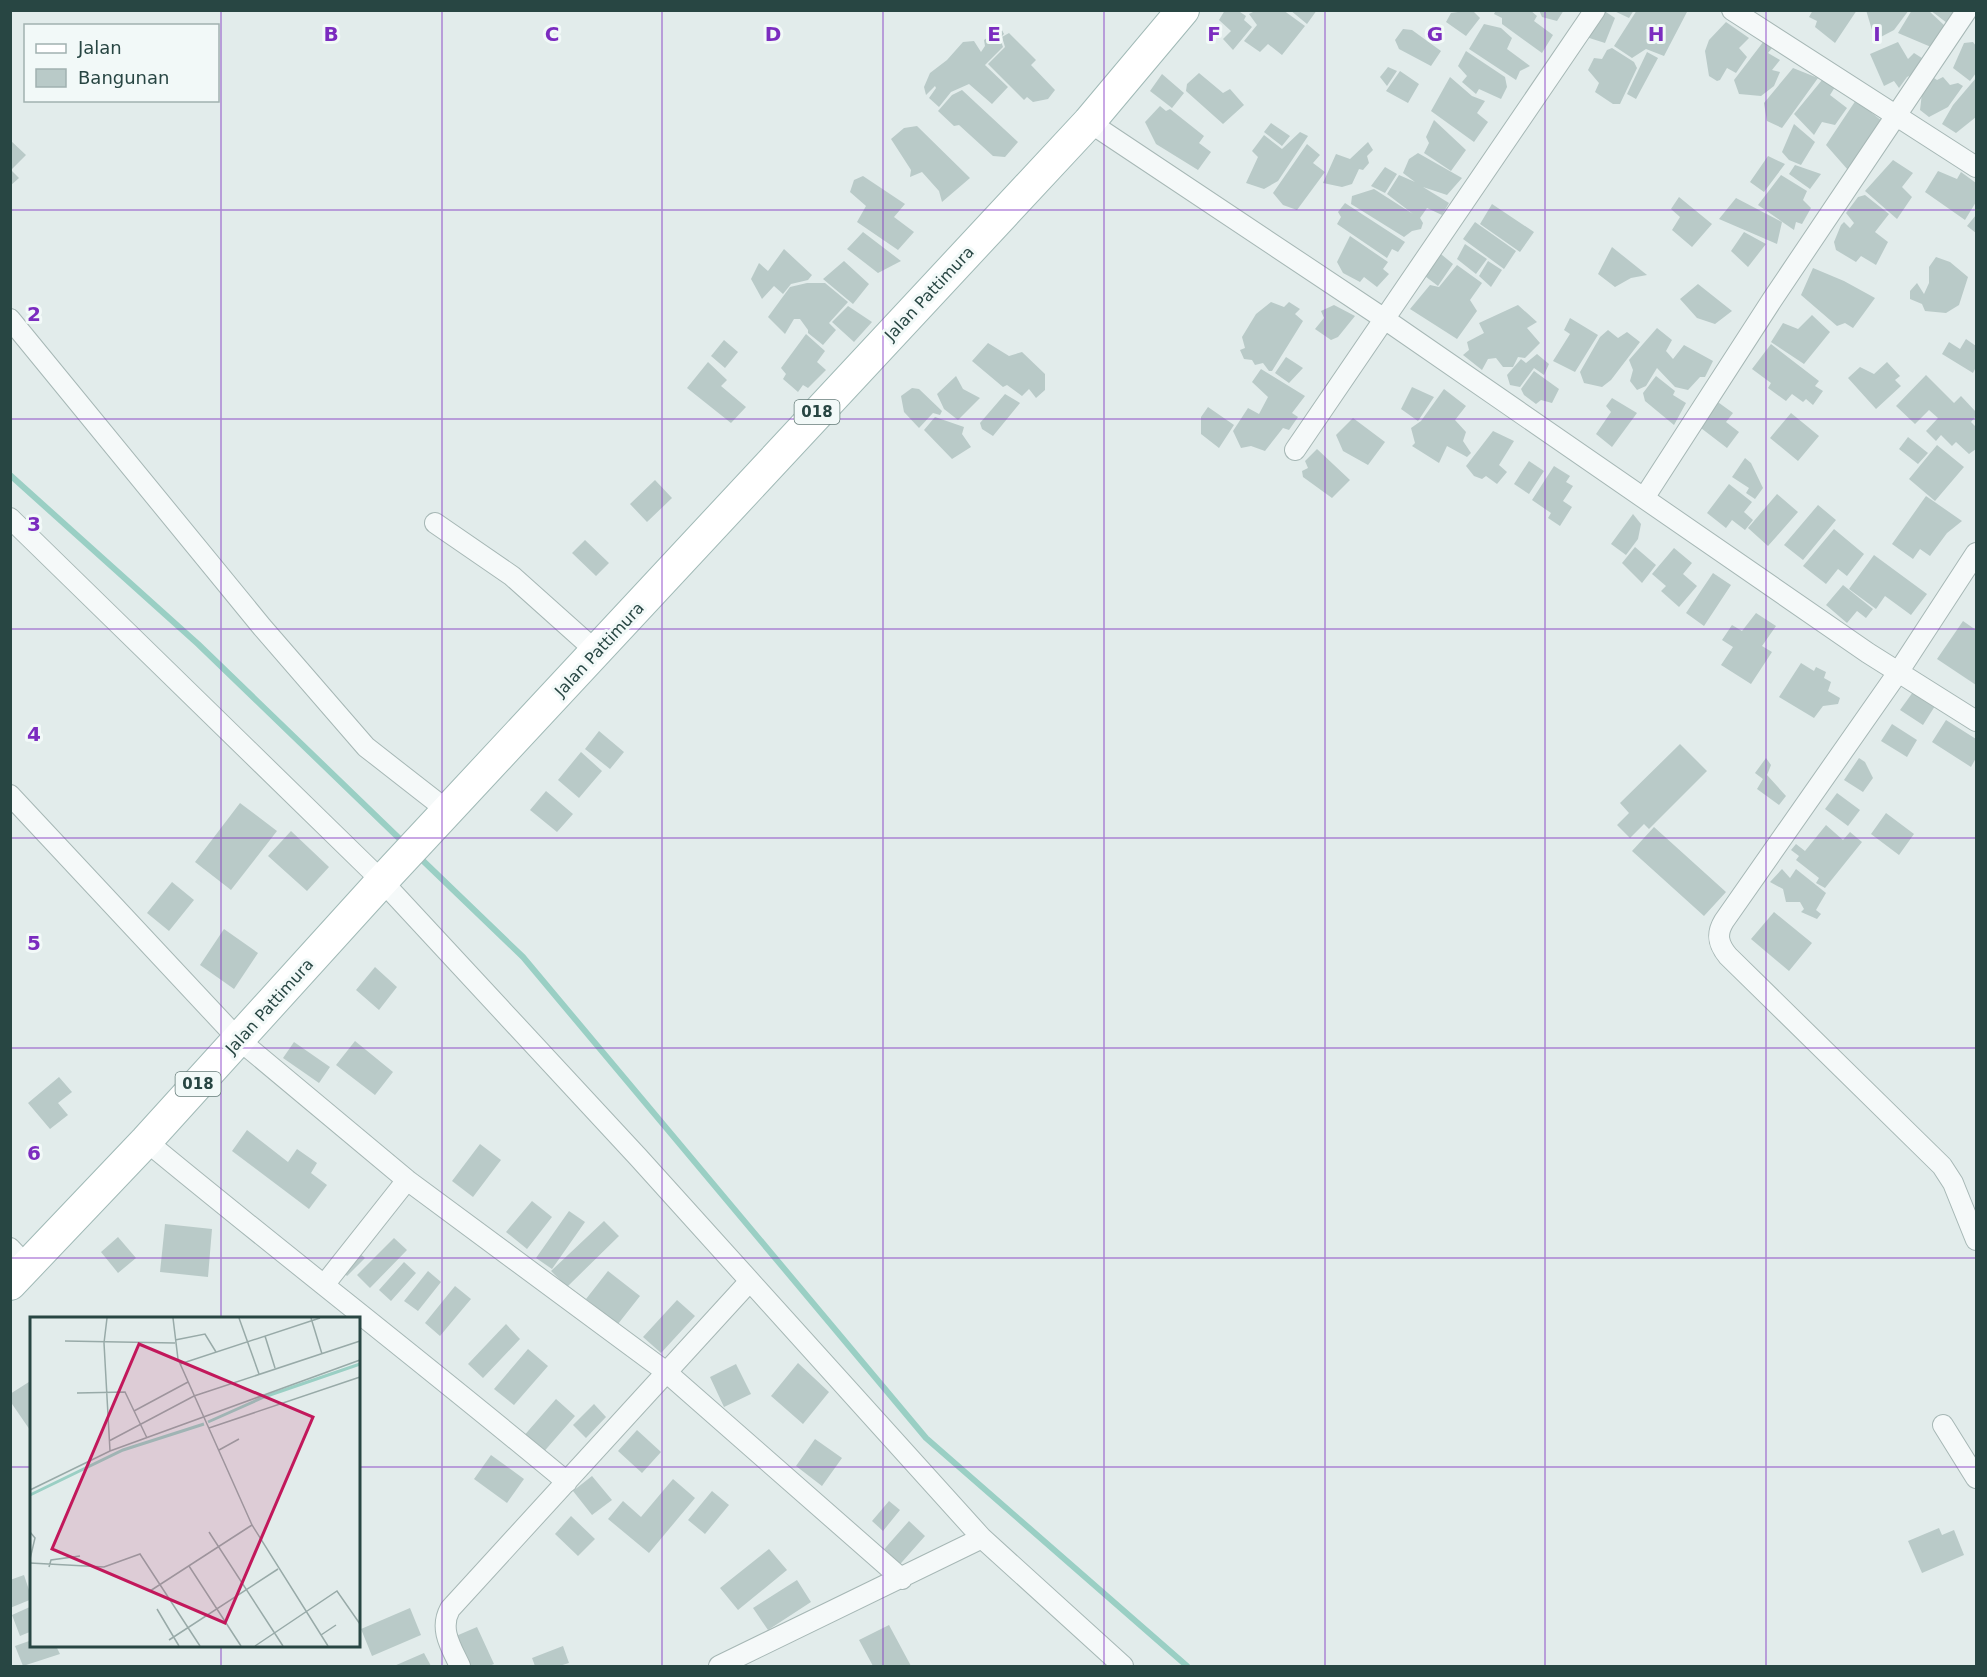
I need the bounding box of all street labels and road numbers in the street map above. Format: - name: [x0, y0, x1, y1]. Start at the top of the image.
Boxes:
- street label: Jalan Pattimura: [880, 242, 978, 345]
- road number: 018: [794, 400, 840, 424]
- street label: Jalan Pattimura: [550, 598, 648, 701]
- street label: Jalan Pattimura: [221, 955, 317, 1059]
- road number: 018: [176, 1072, 220, 1096]

